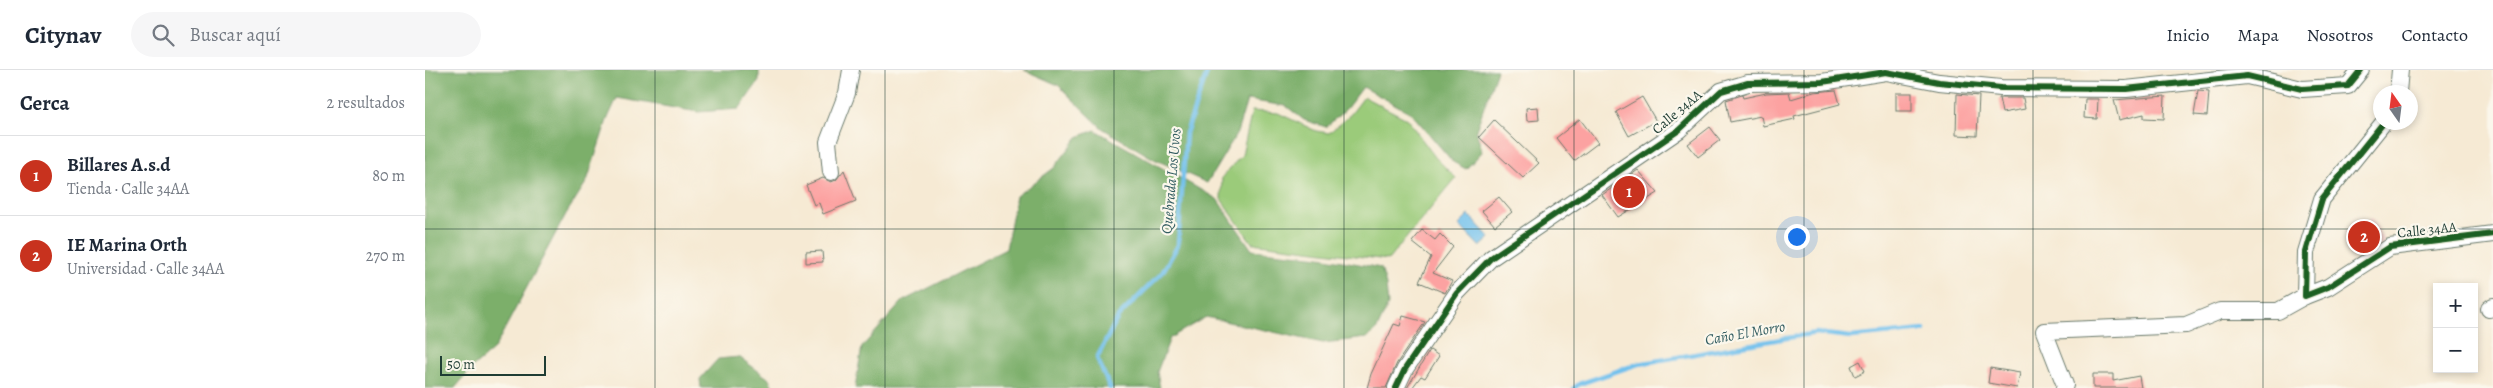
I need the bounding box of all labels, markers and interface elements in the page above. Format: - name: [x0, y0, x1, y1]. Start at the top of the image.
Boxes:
- search box: [131, 12, 481, 57]
- text: Citynav: [25, 19, 101, 51]
- icon: search: [149, 21, 177, 49]
- text: Buscar aquí: [189, 22, 281, 48]
- text: Inicio: [2166, 23, 2209, 47]
- text: Mapa: [2237, 23, 2279, 47]
- text: Nosotros: [2307, 23, 2373, 47]
- text: Contacto: [2401, 23, 2468, 47]
- street label: Calle 34AA: [1648, 85, 1707, 138]
- north arrow: [2373, 85, 2418, 130]
- text: Cerca: [20, 89, 70, 117]
- text: 2 resultados: [326, 92, 405, 114]
- water label: Quebrada Los Uvos: [1156, 127, 1186, 235]
- text: Billares A.s.d: [67, 152, 171, 178]
- text: 1: [33, 165, 39, 187]
- text: 80 m: [372, 165, 405, 187]
- pin: 1: [1613, 173, 1645, 211]
- text: Tienda · Calle 34AA: [67, 178, 189, 200]
- street label: Calle 34AA: [2396, 217, 2458, 243]
- pin: 2: [2348, 218, 2380, 256]
- your location: [1784, 224, 1810, 250]
- text: IE Marina Orth: [67, 232, 187, 258]
- text: 2: [32, 245, 40, 267]
- text: 270 m: [366, 245, 405, 267]
- text: Universidad · Calle 34AA: [67, 258, 224, 280]
- map controls: [2433, 283, 2478, 373]
- button: +: [2433, 283, 2478, 328]
- water label: Caño El Morro: [1703, 316, 1787, 350]
- button: −: [2433, 328, 2478, 373]
- scale bar: [440, 353, 546, 376]
- text: 50 m: [447, 355, 475, 374]

